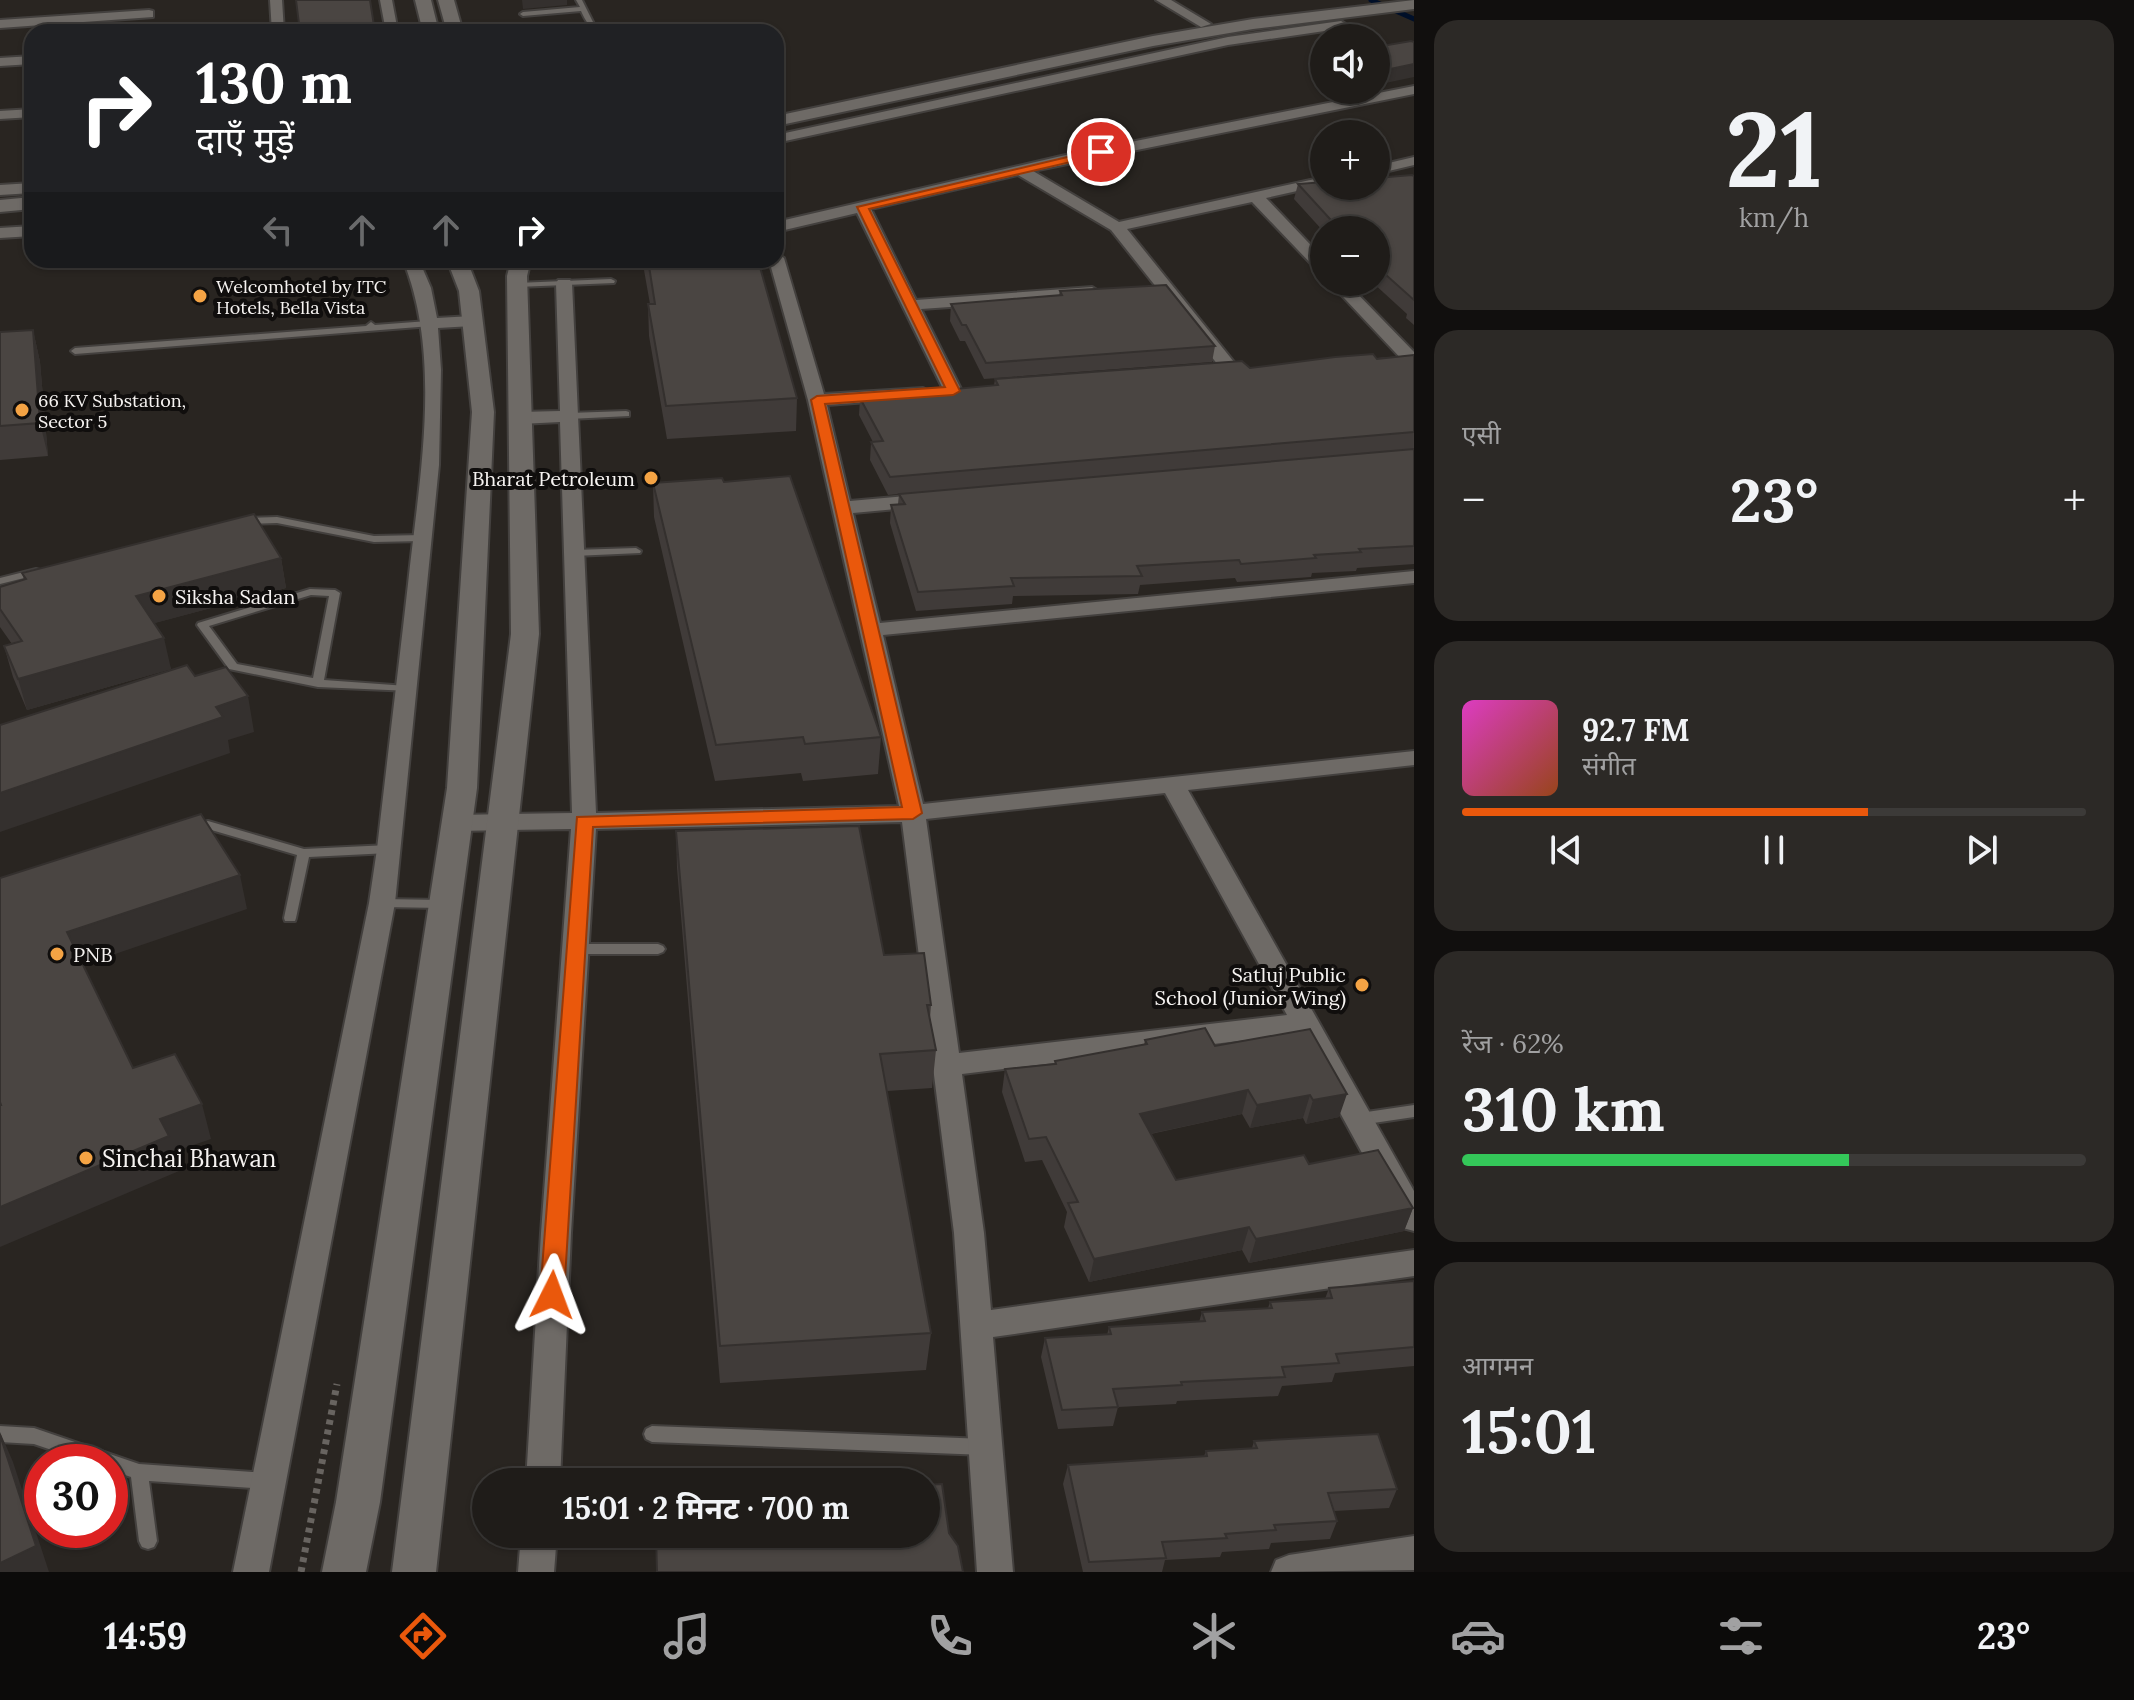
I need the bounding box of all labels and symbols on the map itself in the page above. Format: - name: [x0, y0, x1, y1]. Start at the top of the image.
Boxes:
- pin: [1067, 118, 1135, 186]
- place label: Welcomhotel by ITC Hotels, Bella Vista: [216, 275, 387, 319]
- marker: Welcomhotel by ITC Hotels, Bella Vista: [191, 287, 209, 305]
- place label: 66 KV Substation, Sector 5: [38, 389, 186, 433]
- marker: 66 KV Substation, Sector 5: [13, 401, 31, 419]
- place label: Bharat Petroleum: [472, 466, 635, 491]
- marker: Bharat Petroleum: [642, 469, 660, 487]
- place label: Siksha Sadan: [175, 584, 295, 609]
- marker: Siksha Sadan: [150, 587, 168, 605]
- place label: PNB: [73, 942, 113, 967]
- marker: PNB: [48, 945, 66, 963]
- place label: Satluj Public School (Junior Wing): [1155, 962, 1346, 1011]
- marker: Satluj Public School (Junior Wing): [1353, 976, 1371, 994]
- place label: Sinchai Bhawan: [102, 1143, 276, 1174]
- marker: Sinchai Bhawan: [77, 1149, 95, 1167]
- position arrow: [510, 1253, 594, 1337]
- speed limit sign: 30: [24, 1444, 128, 1548]

